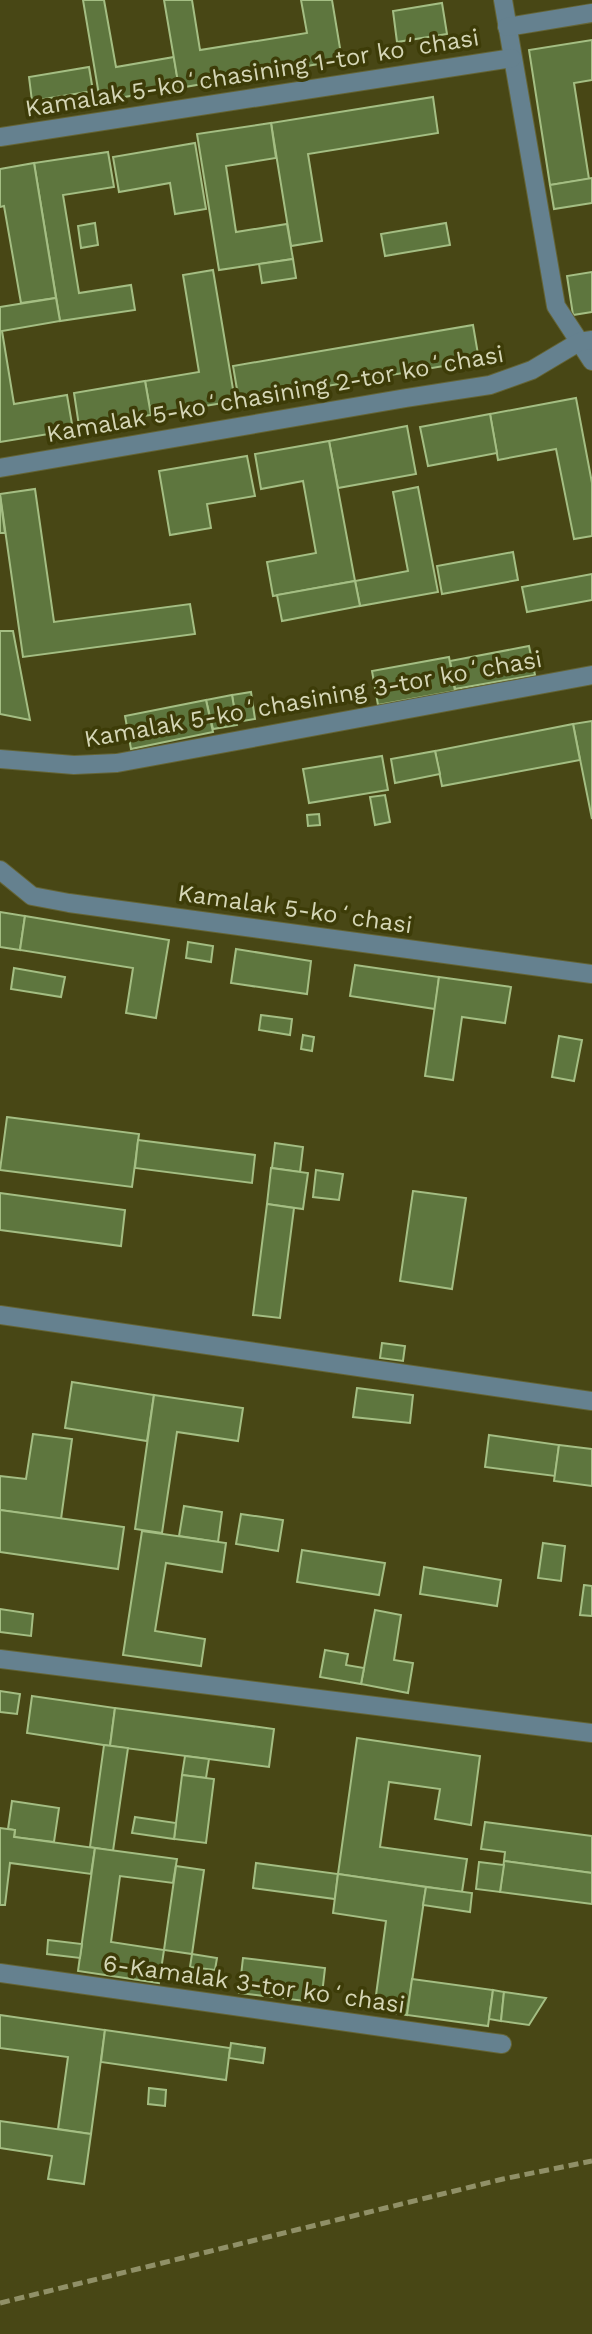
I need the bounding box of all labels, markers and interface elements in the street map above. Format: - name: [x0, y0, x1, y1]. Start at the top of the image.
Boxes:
- street label: Kamalak 5-koʻchasining 1-tor koʻchasi: [23, 23, 481, 123]
- street label: Kamalak 5-koʻchasining 2-tor koʻchasi: [44, 340, 506, 448]
- street label: Kamalak 5-koʻchasining 3-tor koʻchasi: [82, 645, 544, 753]
- street label: Kamalak 5-koʻchasi: [176, 879, 414, 939]
- street label: 6-Kamalak 3-tor koʻchasi: [101, 1949, 407, 2019]

